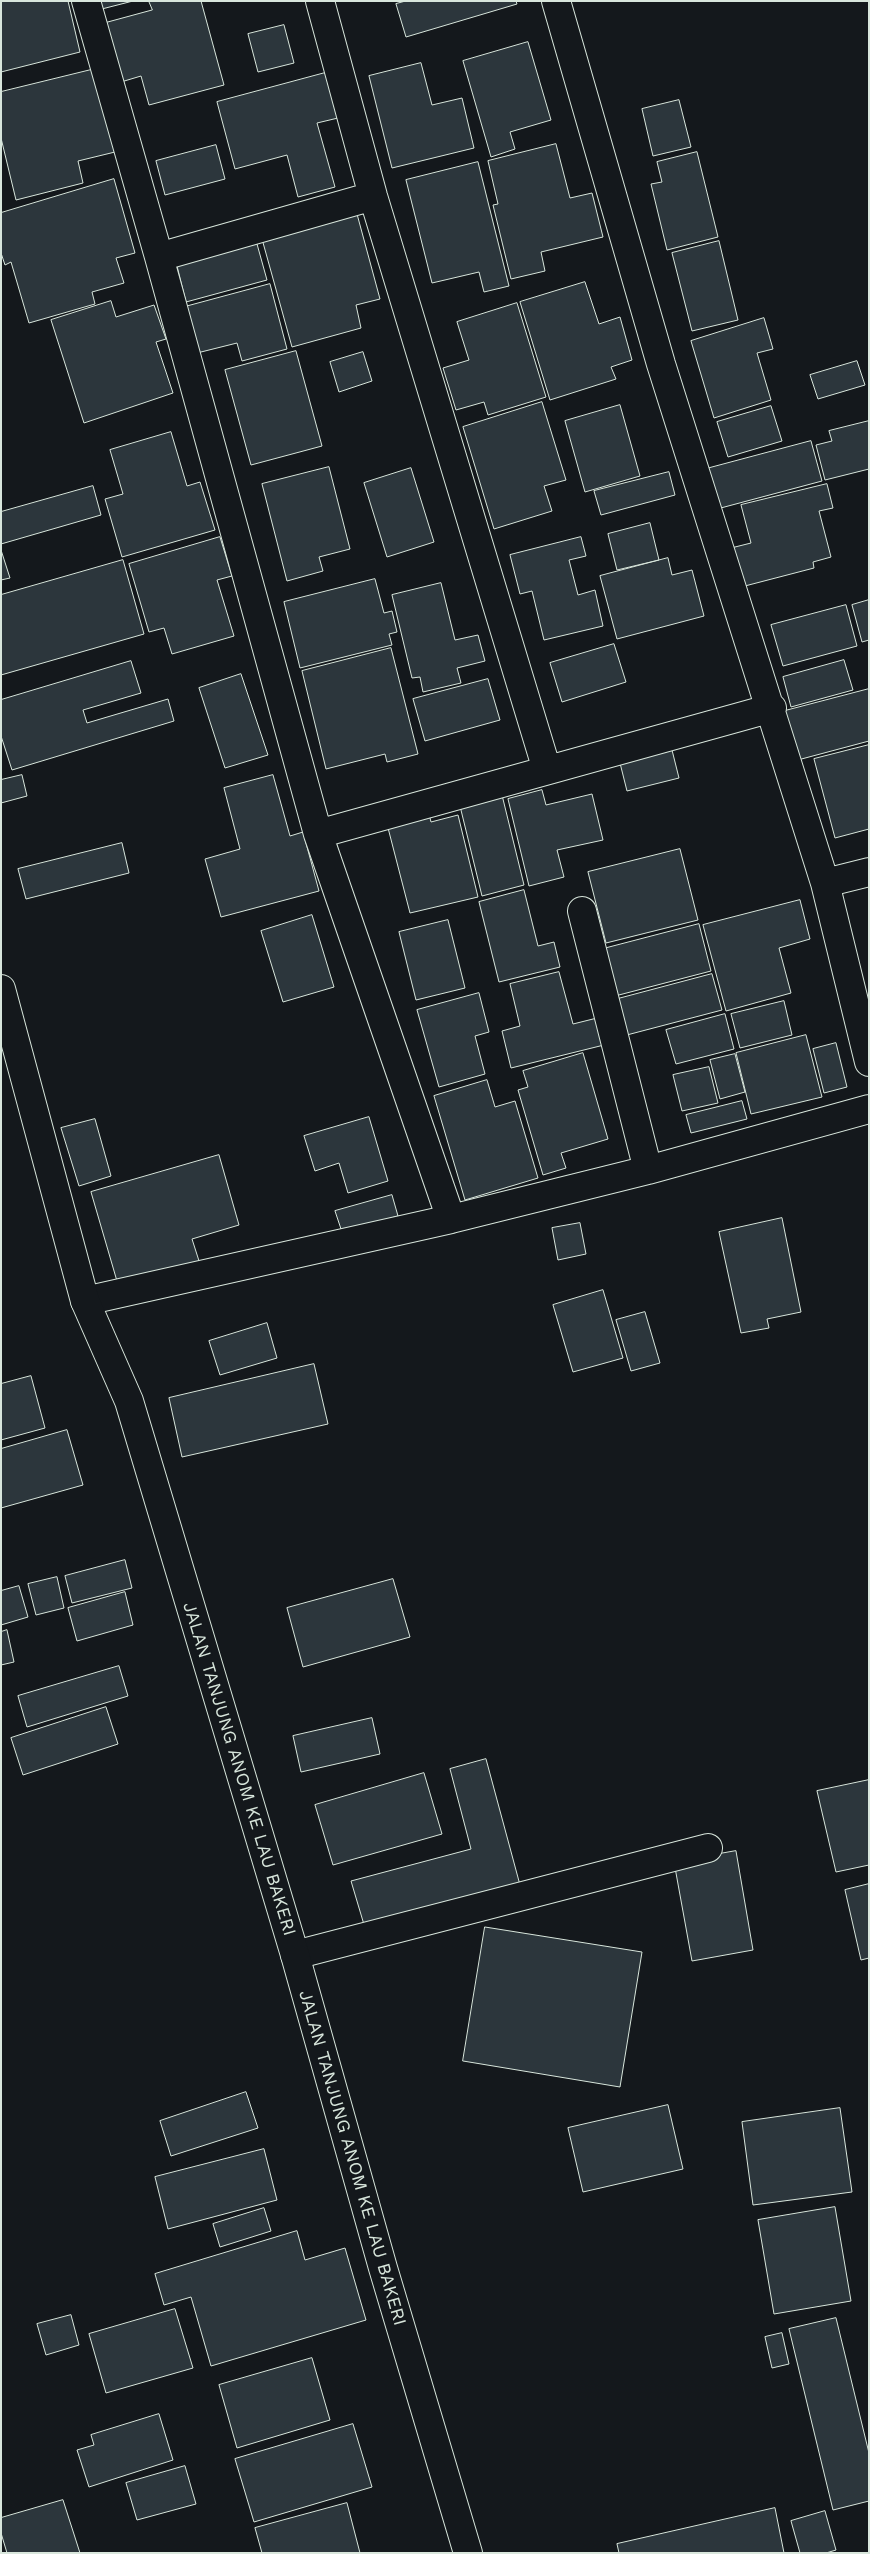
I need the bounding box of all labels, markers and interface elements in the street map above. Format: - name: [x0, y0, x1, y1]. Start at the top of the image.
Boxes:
- street label: JALAN TANJUNG ANOM KE LAU BAKERI: [178, 1599, 300, 1939]
- street label: JALAN TANJUNG ANOM KE LAU BAKERI: [294, 1988, 410, 2328]

